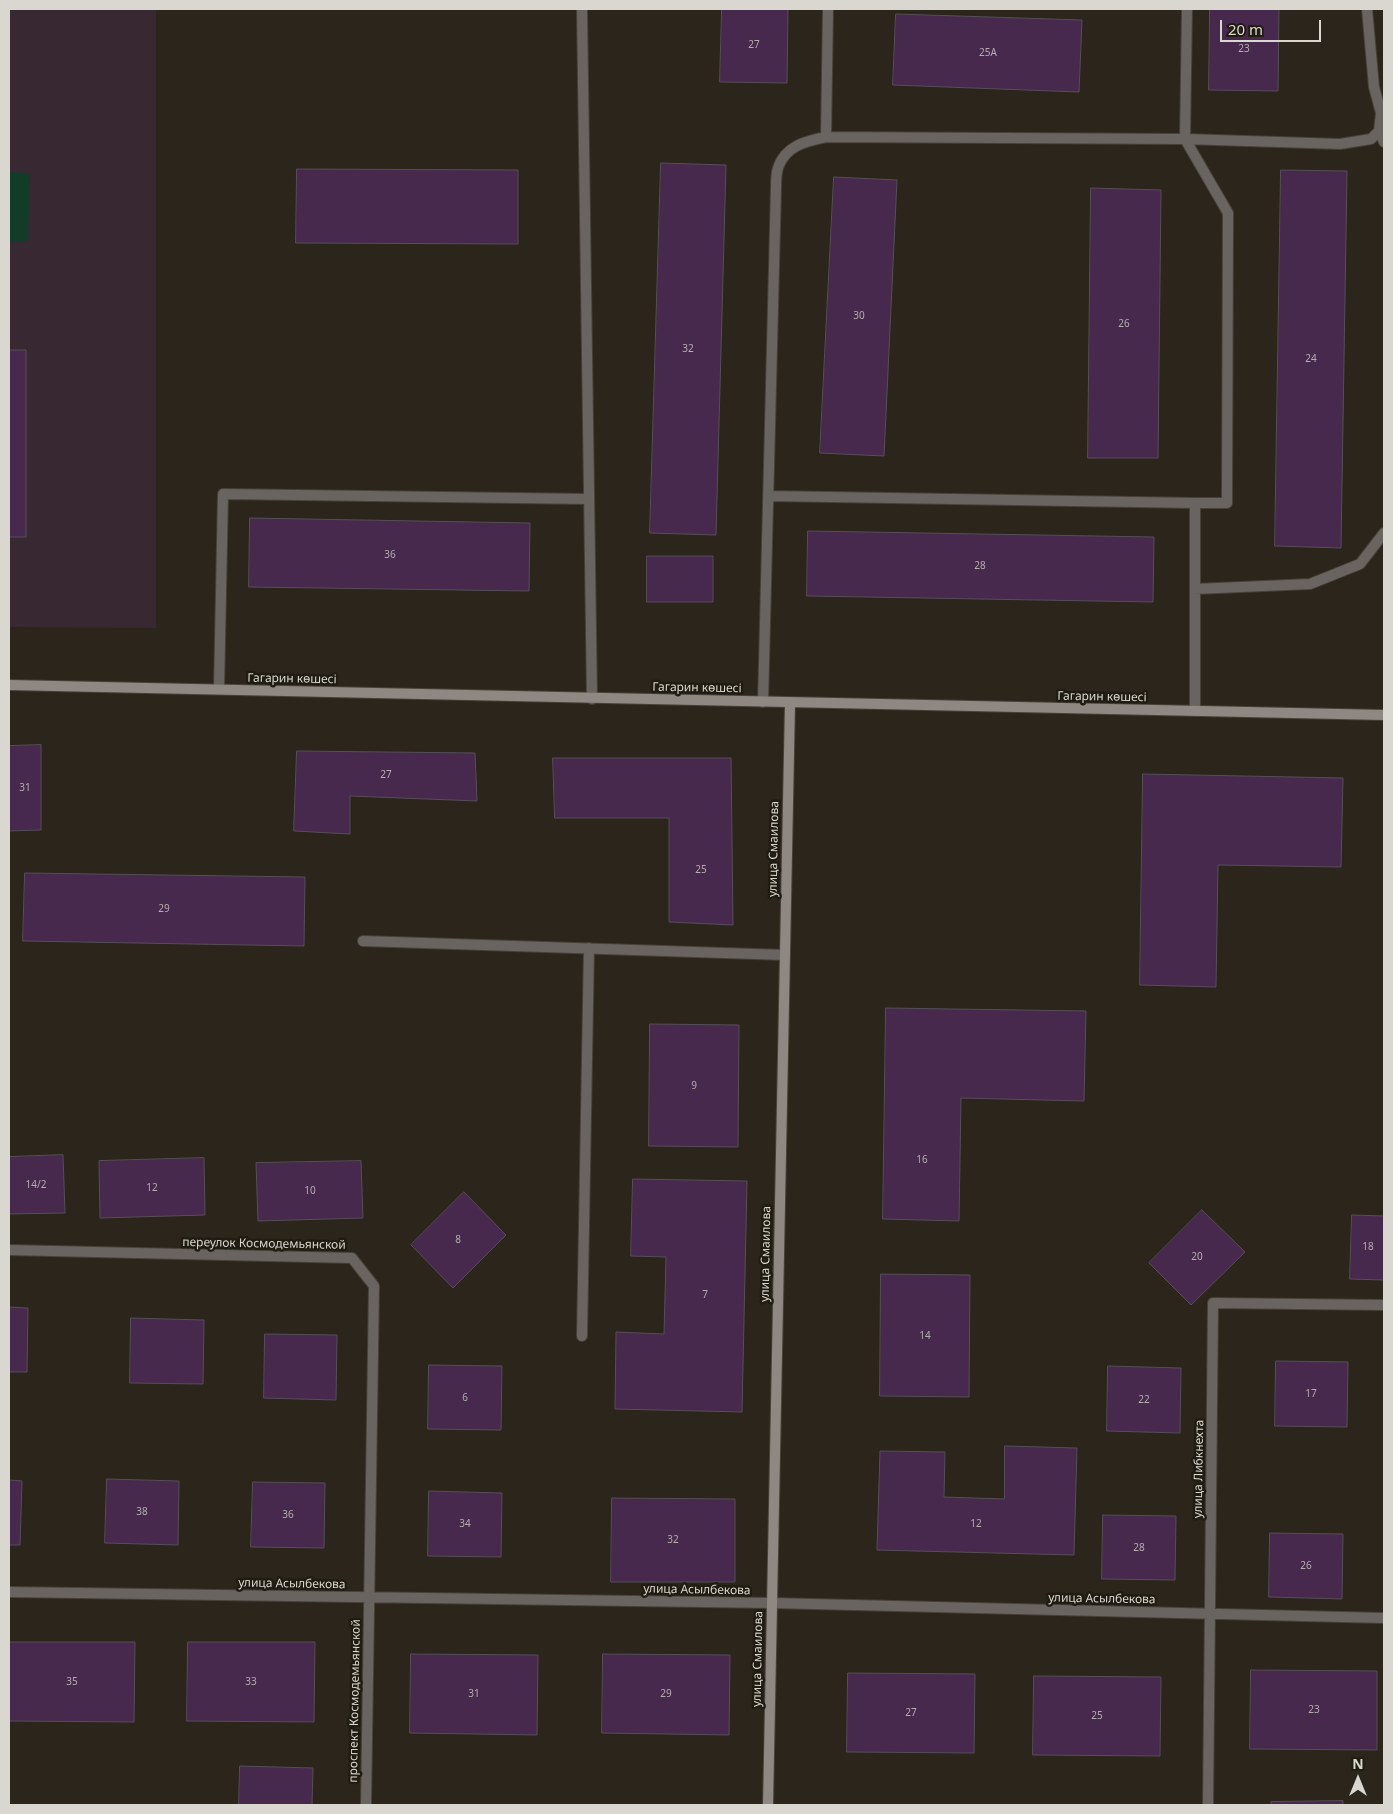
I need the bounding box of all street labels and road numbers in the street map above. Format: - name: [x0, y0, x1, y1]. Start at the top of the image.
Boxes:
- street label: Гагарин көшесі: [247, 671, 337, 687]
- street label: Гагарин көшесі: [652, 680, 742, 696]
- street label: Гагарин көшесі: [1057, 689, 1147, 705]
- street label: улица Смаилова: [766, 801, 782, 897]
- street label: улица Смаилова: [758, 1206, 774, 1302]
- street label: переулок Космодемьянской: [182, 1235, 346, 1253]
- street label: улица Либкнехта: [1191, 1420, 1207, 1518]
- street label: улица Асылбекова: [238, 1576, 346, 1592]
- street label: улица Асылбекова: [643, 1582, 751, 1598]
- street label: улица Асылбекова: [1048, 1591, 1156, 1607]
- street label: улица Смаилова: [750, 1611, 766, 1707]
- street label: проспект Космодемьянской: [346, 1619, 364, 1783]

